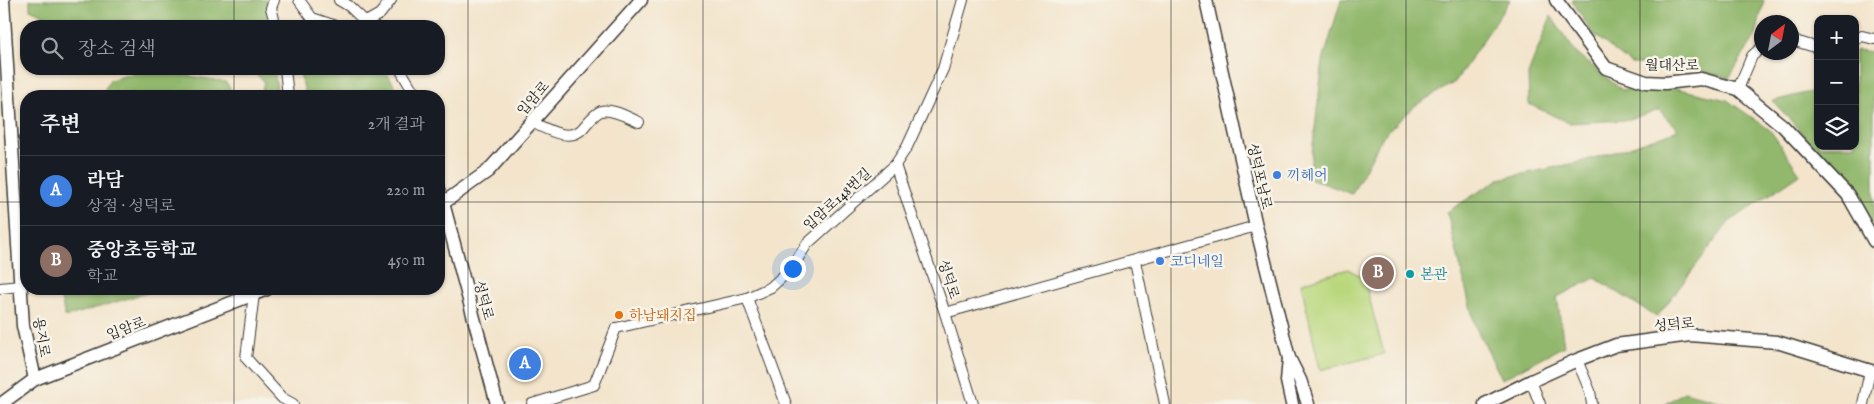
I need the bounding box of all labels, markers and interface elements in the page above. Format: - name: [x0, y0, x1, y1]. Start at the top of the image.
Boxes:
- north arrow: [1754, 15, 1799, 60]
- map controls: [1814, 15, 1859, 150]
- button: +: [1814, 15, 1859, 60]
- search box: [20, 20, 445, 75]
- icon: search: [38, 34, 66, 62]
- text: 장소 검색: [78, 38, 156, 62]
- street label: 월대산로: [1645, 57, 1700, 75]
- button: −: [1814, 60, 1859, 105]
- street label: 입암로: [514, 77, 554, 120]
- button: layers: [1814, 105, 1859, 150]
- text: 주변: [40, 112, 81, 139]
- text: 2개 결과: [368, 115, 425, 135]
- street label: 성덕포남로: [1243, 141, 1276, 212]
- street label: 입암로148번길: [800, 165, 875, 235]
- place label: 끼헤어: [1287, 167, 1328, 185]
- text: 라담: [87, 169, 124, 193]
- marker: 끼헤어: [1271, 169, 1283, 181]
- text: A: [51, 181, 61, 201]
- text: 220 m: [386, 181, 425, 201]
- text: 상점 · 성덕로: [87, 197, 175, 217]
- text: 중앙초등학교: [87, 239, 197, 263]
- text: B: [51, 251, 61, 271]
- text: 450 m: [388, 251, 425, 271]
- place label: 코디네일: [1170, 253, 1224, 271]
- pin: B: [1362, 254, 1394, 292]
- marker: 코디네일: [1154, 255, 1166, 267]
- your location: [780, 256, 806, 282]
- street label: 성덕로: [933, 257, 963, 302]
- place label: 본관: [1420, 266, 1448, 284]
- text: 학교: [87, 267, 118, 287]
- marker: 본관: [1404, 268, 1416, 280]
- street label: 성덕로: [469, 278, 497, 323]
- place label: 하남돼지집: [629, 307, 697, 325]
- marker: 하남돼지집: [613, 309, 625, 321]
- street label: 입암로: [104, 313, 149, 345]
- street label: 성덕로: [1653, 314, 1696, 336]
- street label: 용지로: [29, 316, 53, 359]
- pin: A: [509, 345, 541, 383]

